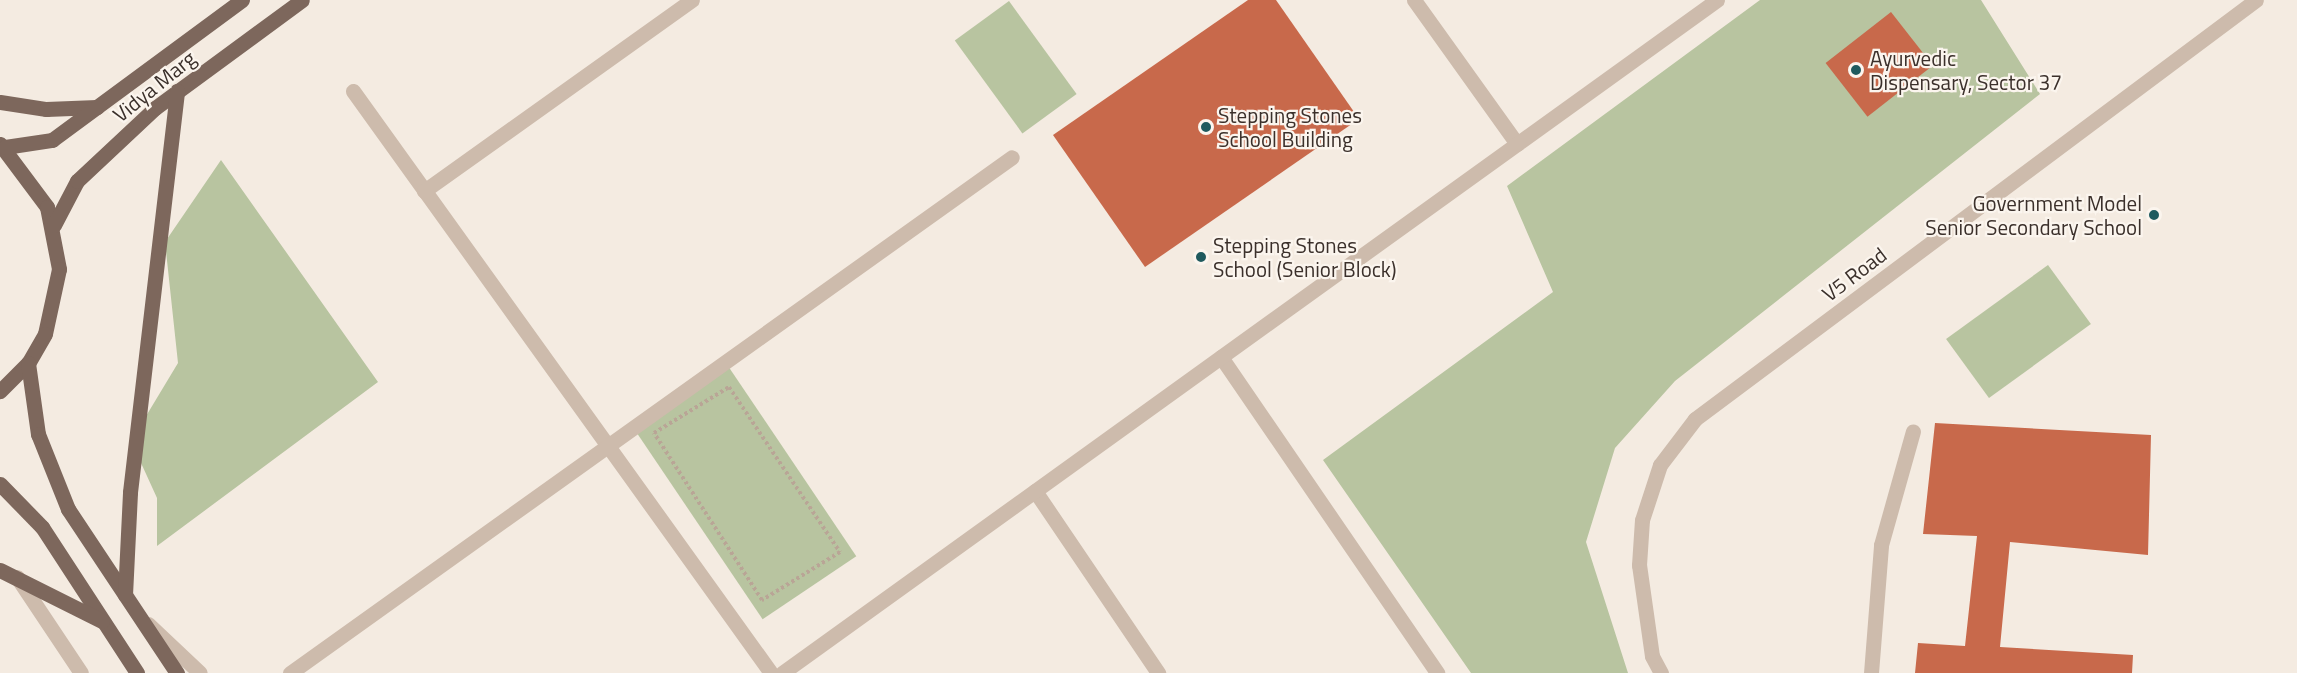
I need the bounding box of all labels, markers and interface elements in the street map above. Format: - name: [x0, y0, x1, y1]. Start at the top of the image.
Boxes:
- street label: Vidya Marg: [108, 45, 200, 127]
- place label: Ayurvedic Dispensary, Sector 37: [1870, 45, 2062, 95]
- marker: Ayurvedic Dispensary, Sector 37: [1847, 61, 1865, 79]
- place label: Stepping Stones School Building: [1218, 102, 1362, 152]
- marker: Stepping Stones School Building: [1199, 120, 1213, 134]
- place label: Government Model Senior Secondary School: [1925, 190, 2142, 240]
- marker: Government Model Senior Secondary School: [2147, 208, 2161, 222]
- place label: Stepping Stones School (Senior Block): [1213, 232, 1396, 282]
- street label: V5 Road: [1817, 242, 1891, 306]
- marker: Stepping Stones School (Senior Block): [1194, 250, 1208, 264]

